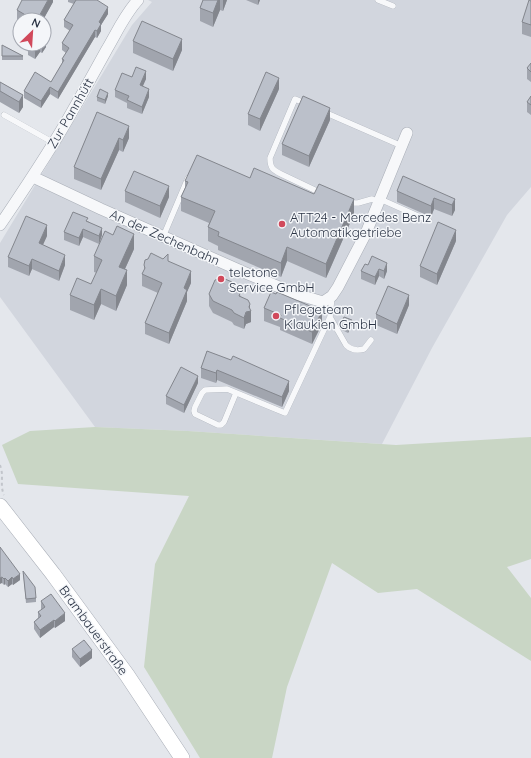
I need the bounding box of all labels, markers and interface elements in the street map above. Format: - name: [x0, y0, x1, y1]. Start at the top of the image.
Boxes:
- north arrow: [12, 12, 52, 52]
- text: N: [30, 15, 43, 31]
- street label: Zur Pannhütt: [43, 75, 97, 151]
- street label: An der Zechenbahn: [108, 206, 222, 268]
- place label: ATT24 - Mercedes Benz Automatikgetriebe: [290, 209, 431, 240]
- marker: ATT24 - Mercedes Benz Automatikgetriebe: [277, 219, 287, 229]
- place label: teletone Service GmbH: [229, 264, 315, 295]
- marker: teletone Service GmbH: [216, 274, 226, 284]
- place label: Pflegeteam Klaukien GmbH: [284, 301, 377, 332]
- marker: Pflegeteam Klaukien GmbH: [271, 311, 281, 321]
- street label: Brambauerstraße: [56, 582, 132, 678]

